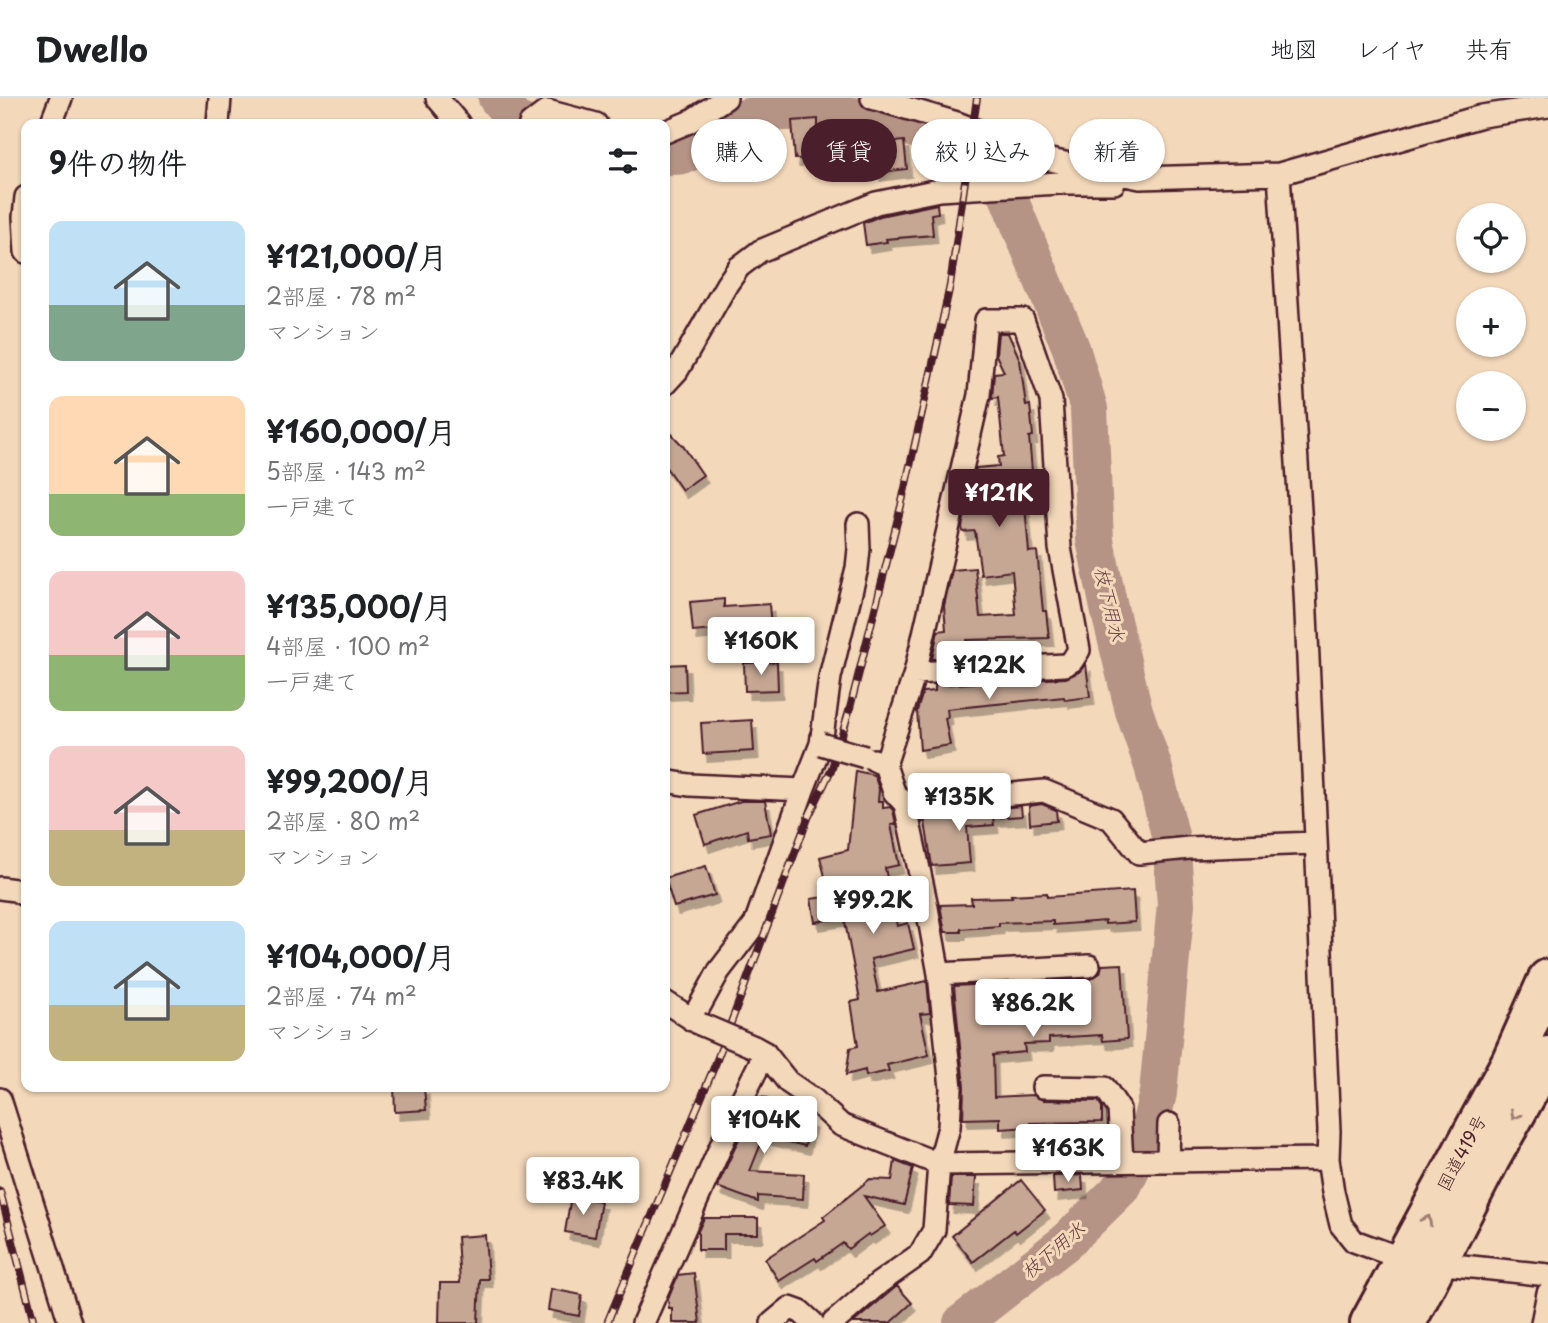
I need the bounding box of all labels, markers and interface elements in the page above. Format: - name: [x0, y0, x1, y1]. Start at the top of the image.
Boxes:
- text: Dwello: [35, 23, 148, 73]
- text: 地図: [1270, 30, 1318, 66]
- text: レイヤ: [1356, 30, 1427, 66]
- text: 共有: [1465, 30, 1513, 66]
- chip: 購入: [691, 119, 787, 182]
- chip: 賃貸: [801, 119, 897, 182]
- chip: 絞り込み: [911, 119, 1055, 182]
- chip: 新着: [1069, 119, 1165, 182]
- text: 9件の物件: [49, 139, 187, 184]
- icon: filters: [604, 142, 642, 180]
- map controls: [1456, 203, 1526, 441]
- button: locate: [1456, 203, 1526, 273]
- text: ¥121,000/月: [266, 233, 447, 278]
- icon: home: [105, 249, 189, 333]
- text: 2部屋 · 78 m²: [266, 278, 416, 313]
- button: +: [1456, 287, 1526, 357]
- text: マンション: [266, 313, 380, 348]
- button: −: [1456, 371, 1526, 441]
- text: ¥160,000/月: [266, 408, 457, 453]
- icon: home: [105, 424, 189, 508]
- text: 5部屋 · 143 m²: [266, 453, 426, 488]
- pin: ¥121K: [950, 470, 1048, 529]
- text: ¥121K: [964, 474, 1034, 509]
- text: 一戸建て: [266, 488, 358, 523]
- water label: 枝下用水: [1089, 564, 1133, 644]
- text: ¥135,000/月: [266, 583, 452, 628]
- icon: home: [105, 599, 189, 683]
- pin: ¥160K: [712, 618, 810, 677]
- text: ¥160K: [724, 622, 798, 657]
- text: 4部屋 · 100 m²: [266, 628, 430, 663]
- pin: ¥122K: [940, 642, 1038, 701]
- text: ¥122K: [953, 646, 1025, 681]
- text: 一戸建て: [266, 663, 358, 698]
- text: ¥99,200/月: [266, 758, 434, 803]
- icon: home: [105, 774, 189, 858]
- pin: ¥135K: [910, 774, 1008, 833]
- text: ¥135K: [924, 778, 994, 813]
- text: 2部屋 · 80 m²: [266, 803, 420, 838]
- text: マンション: [266, 838, 380, 873]
- pin: ¥99.2K: [816, 876, 930, 936]
- text: ¥99.2K: [833, 881, 913, 916]
- text: ¥104,000/月: [266, 933, 456, 978]
- icon: home: [105, 949, 189, 1033]
- text: 2部屋 · 74 m²: [266, 978, 417, 1013]
- pin: ¥86.2K: [976, 979, 1090, 1039]
- text: ¥86.2K: [991, 984, 1075, 1019]
- text: マンション: [266, 1013, 380, 1048]
- pin: ¥104K: [715, 1096, 813, 1156]
- text: ¥104K: [727, 1101, 801, 1136]
- one-way arrow: [1510, 1108, 1523, 1121]
- street label: 国道419号: [1429, 1109, 1492, 1195]
- pin: ¥163K: [1019, 1124, 1117, 1184]
- text: ¥163K: [1031, 1129, 1105, 1164]
- pin: ¥83.4K: [526, 1158, 640, 1217]
- text: ¥83.4K: [542, 1162, 624, 1197]
- water label: 枝下用水: [1014, 1214, 1090, 1284]
- one-way arrow: [1418, 1215, 1432, 1227]

